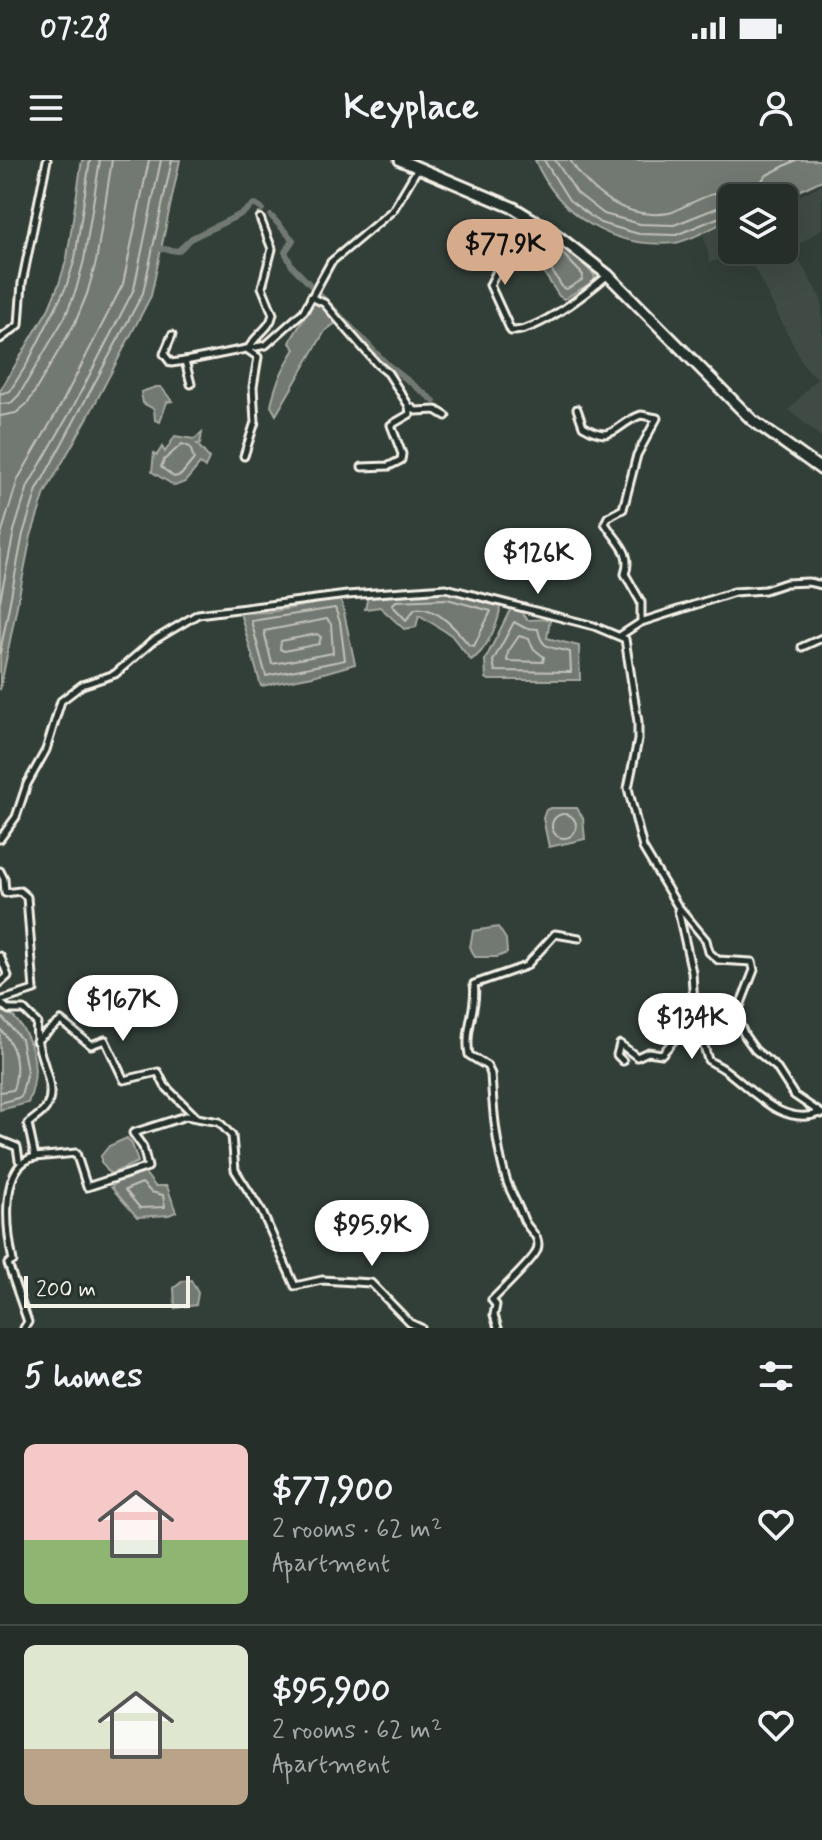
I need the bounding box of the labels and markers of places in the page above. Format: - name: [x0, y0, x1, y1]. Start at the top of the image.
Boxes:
- pin: $77.9K: [440, 219, 570, 287]
- pin: $126K: [482, 528, 594, 596]
- pin: $167K: [67, 975, 179, 1043]
- pin: $134K: [636, 993, 748, 1061]
- pin: $95.9K: [307, 1200, 437, 1268]

